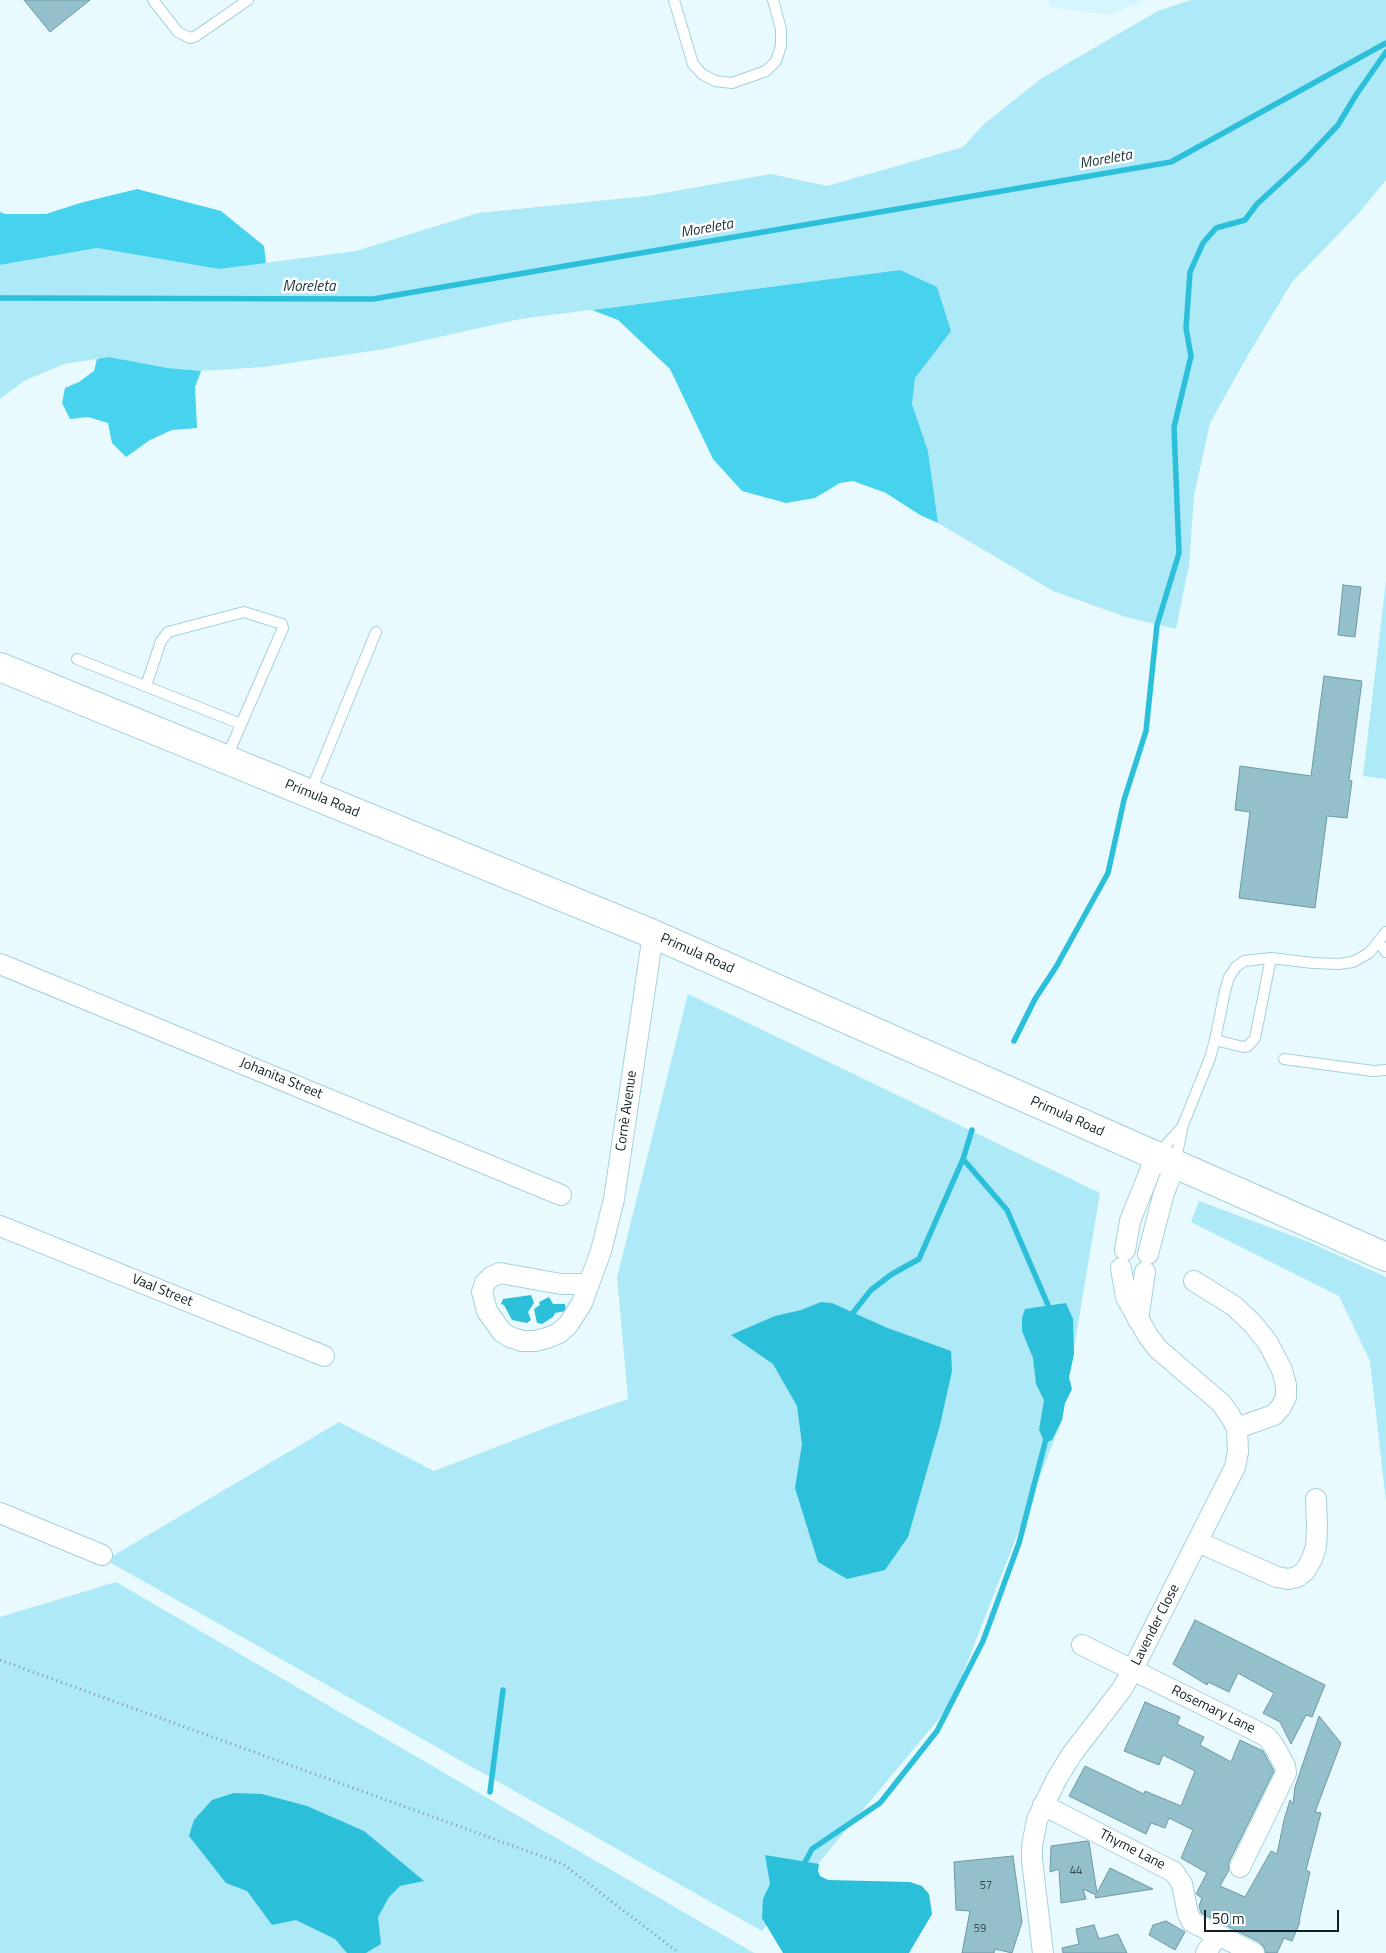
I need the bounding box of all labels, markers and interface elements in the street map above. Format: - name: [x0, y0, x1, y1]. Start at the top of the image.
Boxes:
- water label: Moreleta: [1078, 147, 1134, 173]
- water label: Moreleta: [679, 216, 735, 242]
- water label: Moreleta: [283, 278, 335, 296]
- street label: Primula Road: [282, 776, 362, 822]
- street label: Primula Road: [658, 930, 736, 978]
- street label: Johanita Street: [237, 1055, 325, 1103]
- street label: Cornè Avenue: [613, 1070, 641, 1152]
- street label: Primula Road: [1028, 1093, 1106, 1141]
- street label: Vaal Street: [129, 1271, 195, 1311]
- street label: Lavender Close: [1128, 1582, 1184, 1668]
- street label: Rosemary Lane: [1168, 1682, 1258, 1738]
- street label: Thyme Lane: [1096, 1826, 1168, 1874]
- house number: 44: [1070, 1864, 1082, 1878]
- house number: 57: [980, 1879, 992, 1893]
- scale bar: [1206, 1900, 1341, 1932]
- text: 50 m: [1212, 1907, 1245, 1930]
- house number: 59: [974, 1922, 986, 1936]

